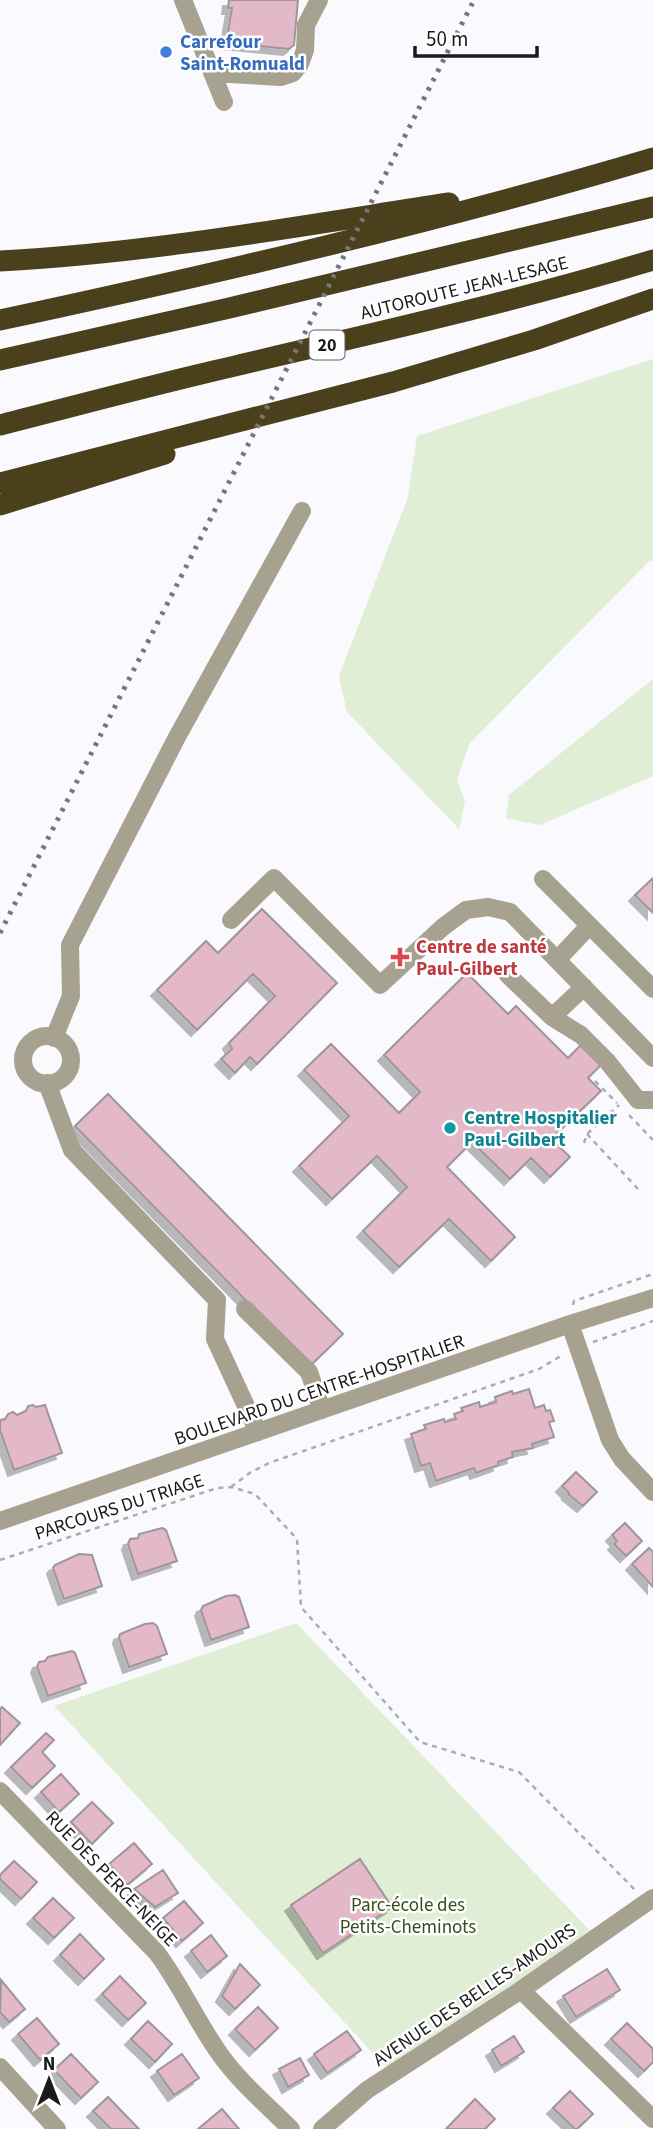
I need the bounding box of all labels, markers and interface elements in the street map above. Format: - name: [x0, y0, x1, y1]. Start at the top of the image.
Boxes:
- scale bar: [415, 14, 538, 58]
- text: 50 m: [426, 24, 468, 54]
- place label: Carrefour Saint-Romuald: [180, 29, 305, 78]
- marker: Carrefour Saint-Romuald: [158, 44, 174, 60]
- street label: AUTOROUTE JEAN-LESAGE: [358, 250, 571, 327]
- road number: 20: [310, 330, 344, 360]
- place label: Centre de santé Paul-Gilbert: [416, 934, 547, 983]
- marker: Centre de santé Paul-Gilbert: [390, 947, 410, 967]
- place label: Centre Hospitalier Paul-Gilbert: [464, 1105, 617, 1154]
- marker: Centre Hospitalier Paul-Gilbert: [442, 1120, 458, 1136]
- street label: BOULEVARD DU CENTRE-HOSPITALIER: [171, 1328, 468, 1453]
- street label: PARCOURS DU TRIAGE: [31, 1467, 207, 1548]
- street label: RUE DES PERCE-NEIGE: [39, 1805, 183, 1953]
- park label: Parc-école des Petits-Cheminots: [340, 1892, 476, 1941]
- street label: AVENUE DES BELLES-AMOURS: [368, 1917, 582, 2073]
- north arrow: [14, 2045, 84, 2115]
- text: N: [43, 2051, 55, 2078]

